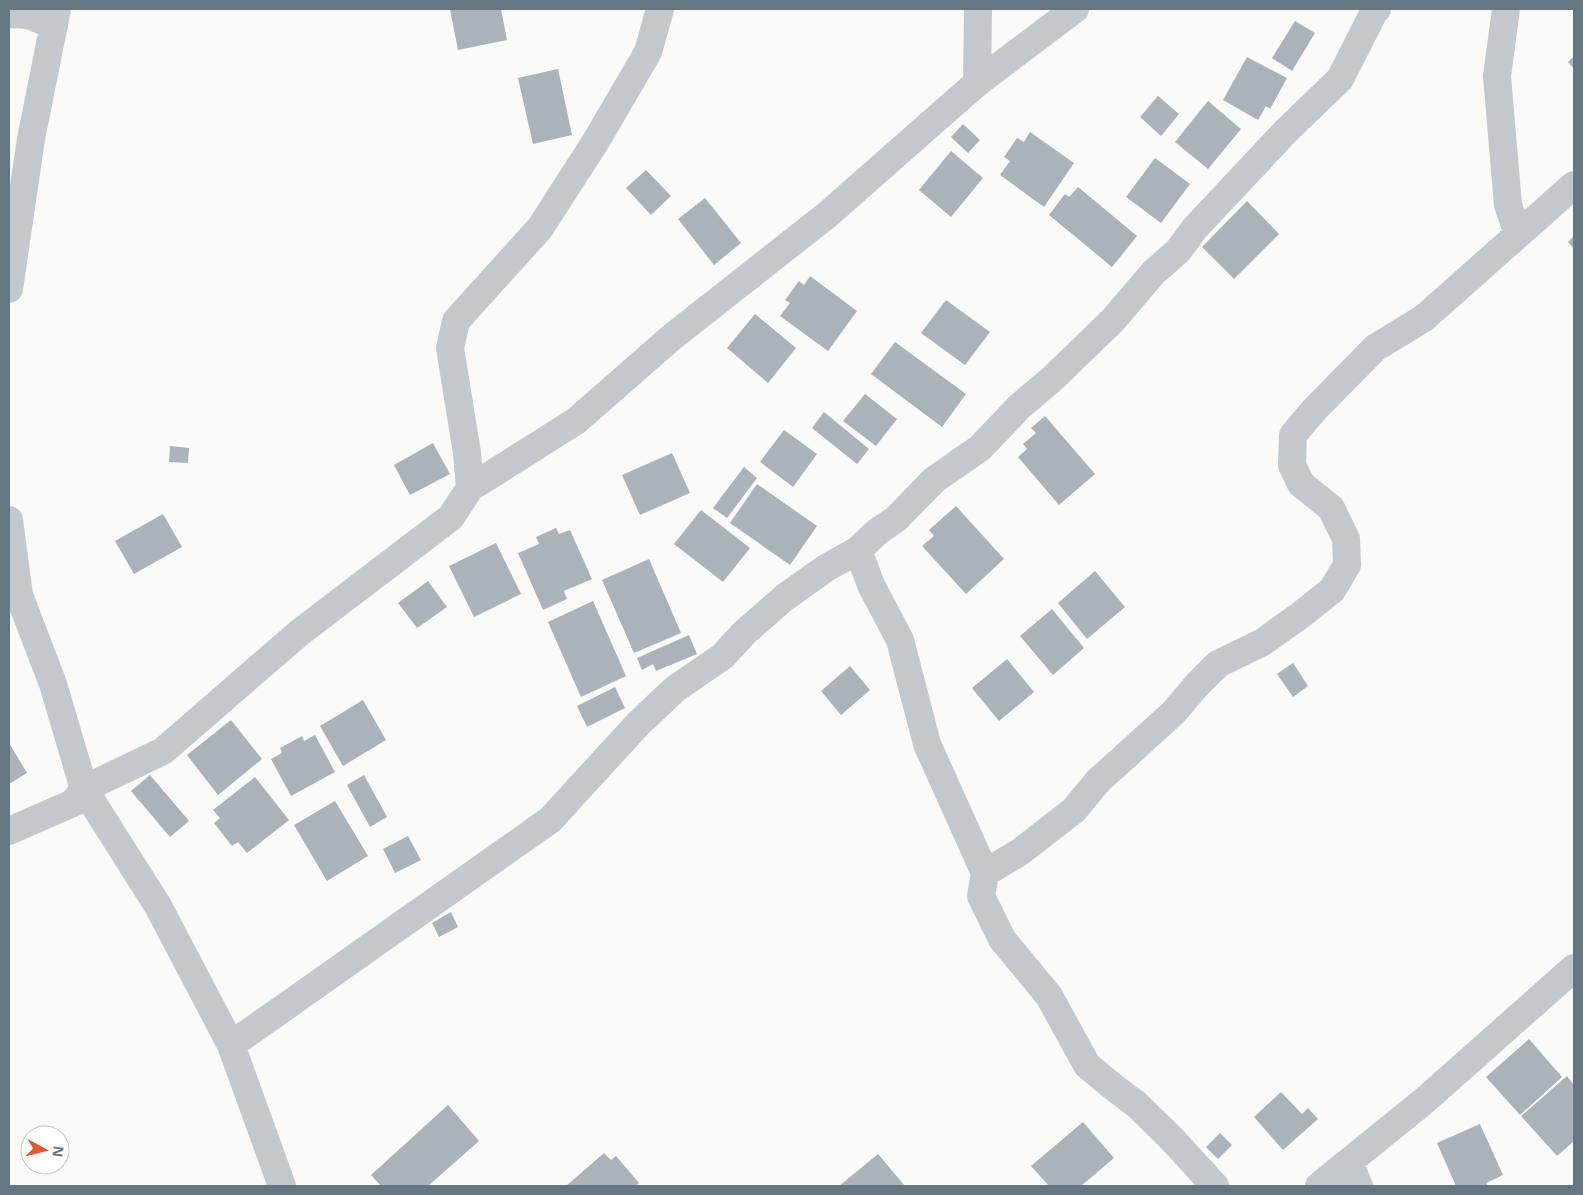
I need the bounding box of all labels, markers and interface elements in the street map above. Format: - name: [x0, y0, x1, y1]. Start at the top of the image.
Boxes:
- north arrow: [20, 1125, 70, 1175]
- text: N: [48, 1145, 69, 1158]

